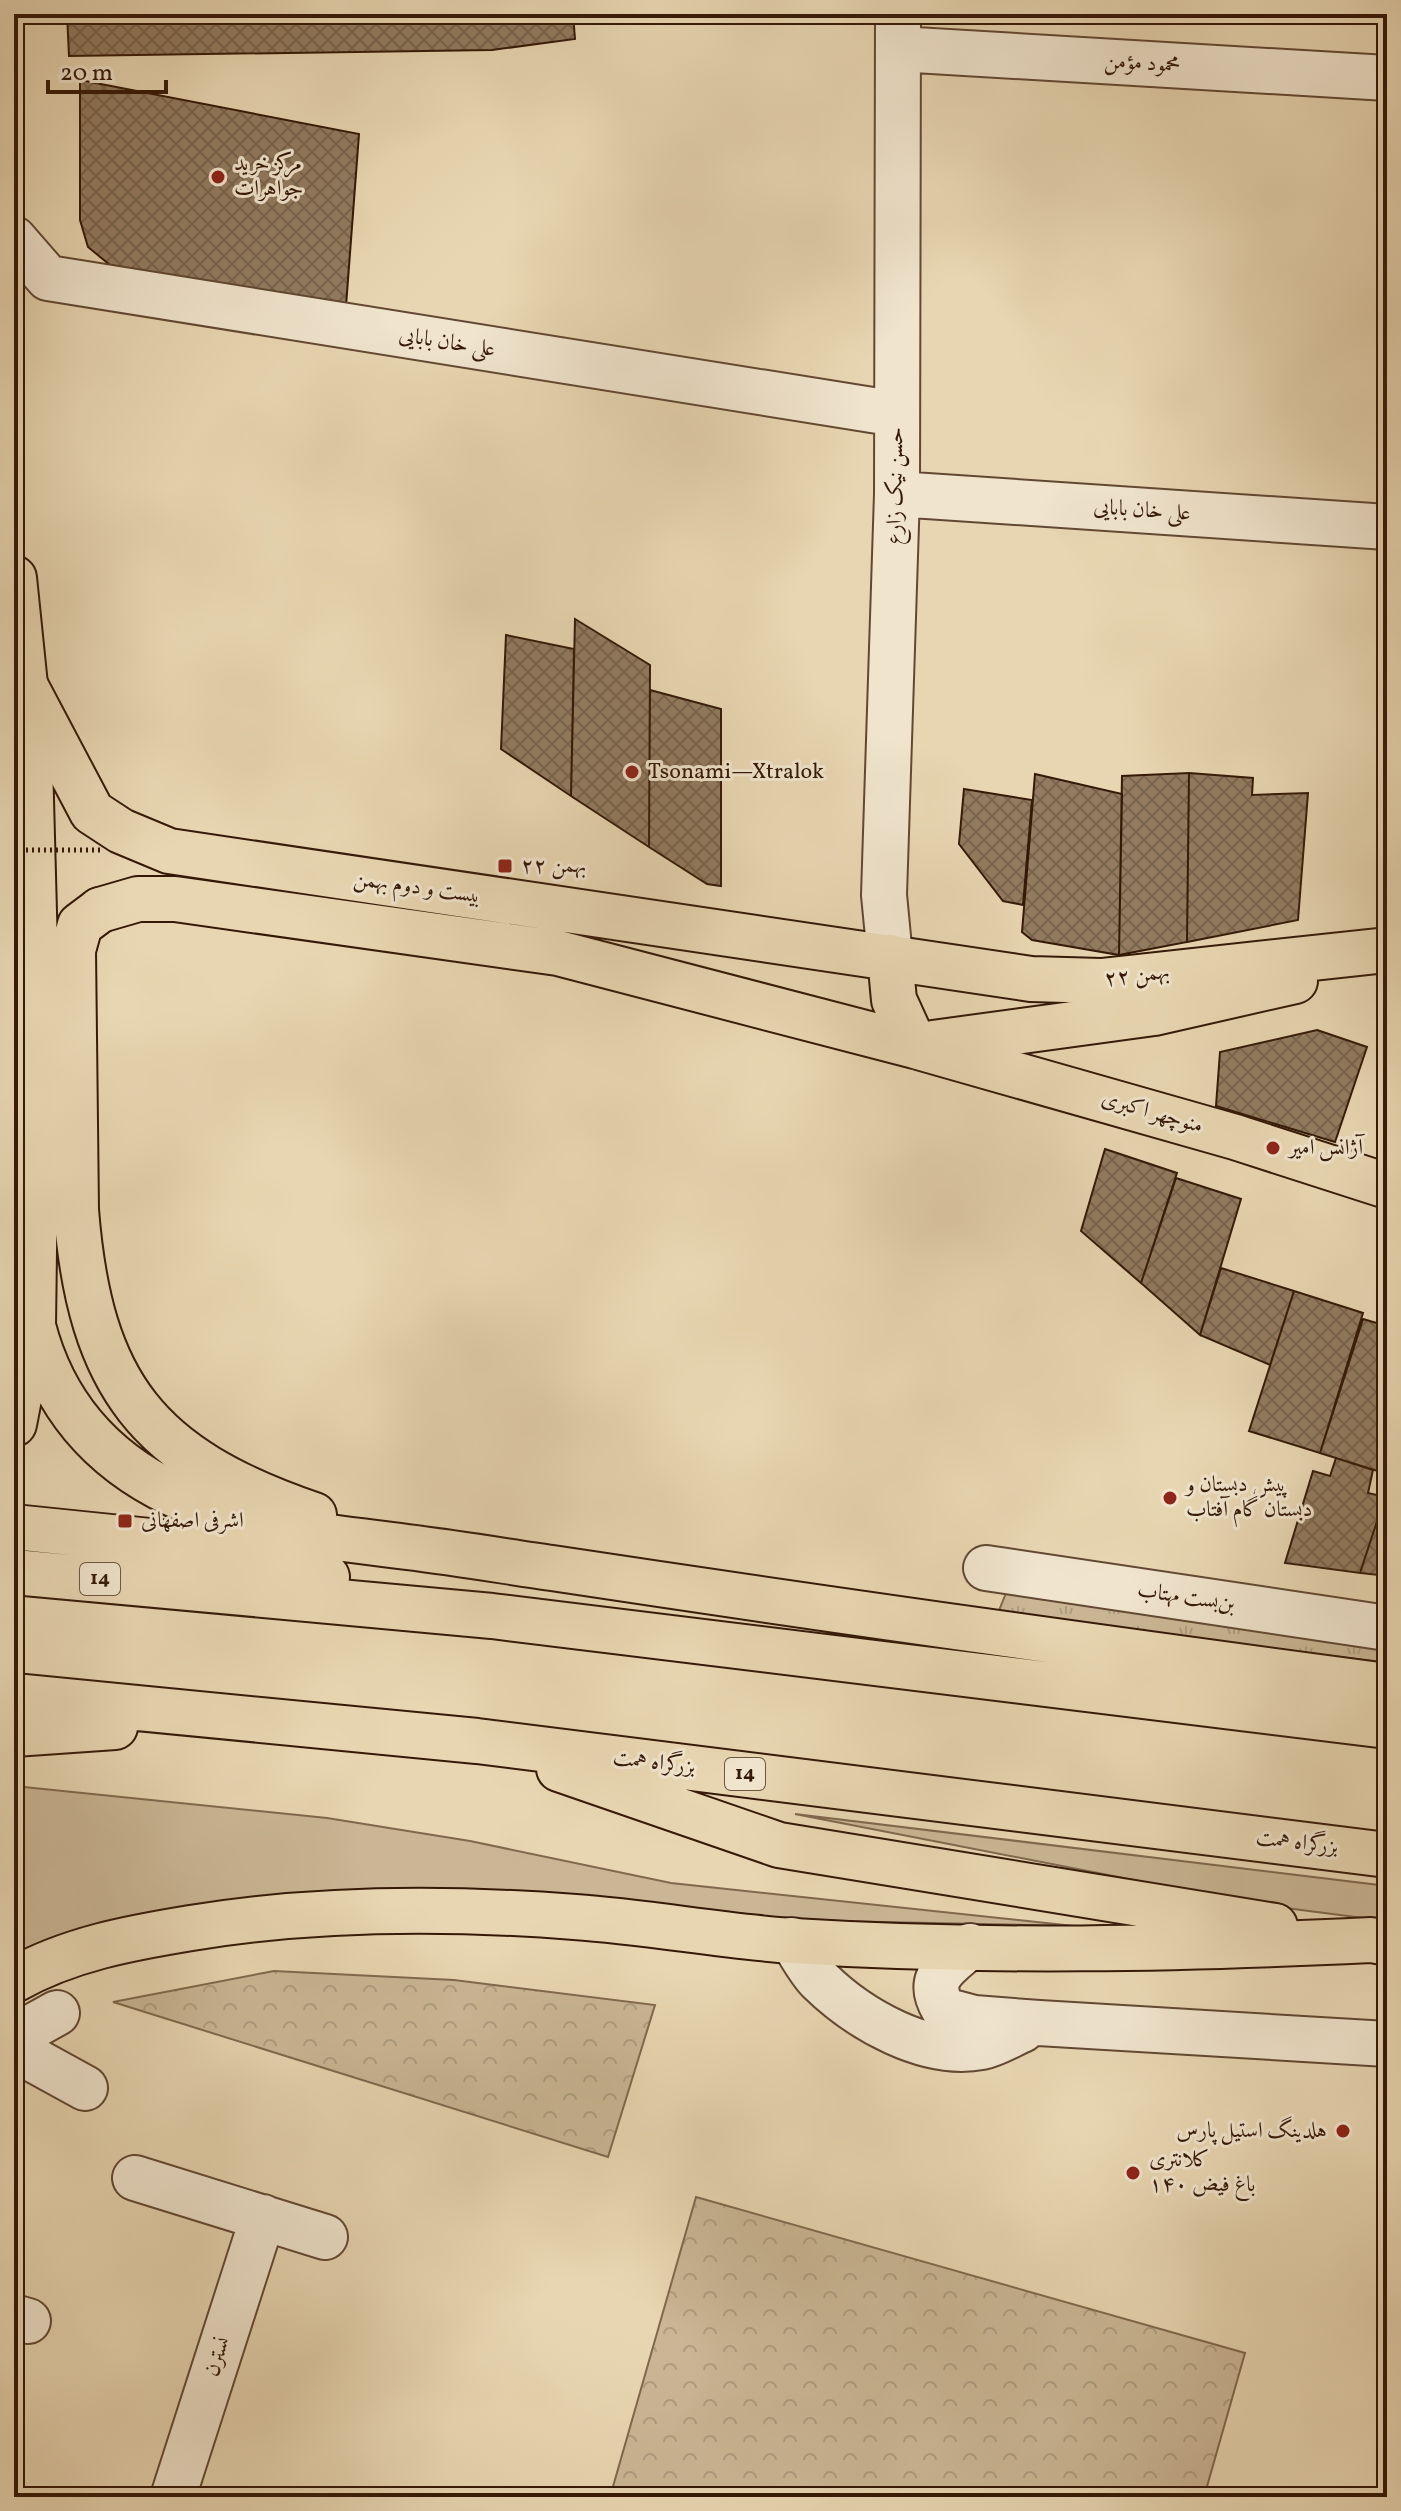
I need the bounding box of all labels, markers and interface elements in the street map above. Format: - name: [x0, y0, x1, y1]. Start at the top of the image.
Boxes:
- scale bar: [48, 44, 166, 94]
- street label: محمود مؤمن: [1103, 47, 1181, 81]
- text: 20 m: [60, 57, 113, 91]
- place label: مرکز خرید جواهرات: [234, 149, 303, 205]
- marker: مرکز خرید جواهرات: [209, 168, 227, 186]
- street label: علی خان بابایی: [396, 320, 498, 366]
- street label: حسن نیک زارع: [879, 427, 914, 545]
- street label: علی خان بابایی: [1092, 492, 1192, 530]
- place label: Tsonami—Xtralok: [648, 757, 824, 788]
- marker: Tsonami—Xtralok: [623, 763, 641, 781]
- place label: ۲۲ بهمن: [521, 851, 587, 882]
- marker: ۲۲ بهمن: [496, 857, 514, 875]
- street label: بیست و دوم بهمن: [351, 864, 483, 914]
- street label: ۲۲ بهمن: [1103, 957, 1171, 995]
- street label: منوچهر اکبری: [1097, 1084, 1207, 1142]
- place label: آژانس امیر: [1287, 1133, 1365, 1164]
- marker: آژانس امیر: [1264, 1139, 1282, 1157]
- place label: پیش دبستان و دبستان گام آفتاب: [1184, 1470, 1312, 1528]
- marker: پیش دبستان و دبستان گام آفتاب: [1161, 1489, 1179, 1507]
- place label: اشرفی اصفهانی: [141, 1506, 244, 1537]
- marker: اشرفی اصفهانی: [116, 1512, 134, 1530]
- road number: 14: [80, 1563, 120, 1595]
- street label: بن‌بست مهتاب: [1135, 1575, 1237, 1621]
- street label: بزرگراه همت: [611, 1742, 697, 1783]
- road number: 14: [725, 1758, 765, 1790]
- street label: بزرگراه همت: [1254, 1822, 1340, 1863]
- place label: هلدینگ استیل پارس: [1176, 2116, 1327, 2147]
- marker: هلدینگ استیل پارس: [1334, 2122, 1352, 2140]
- place label: کلانتری ۱۴۰ باغ فیض: [1149, 2145, 1255, 2202]
- marker: کلانتری ۱۴۰ باغ فیض: [1124, 2164, 1142, 2182]
- street label: نسترن: [197, 2333, 239, 2381]

